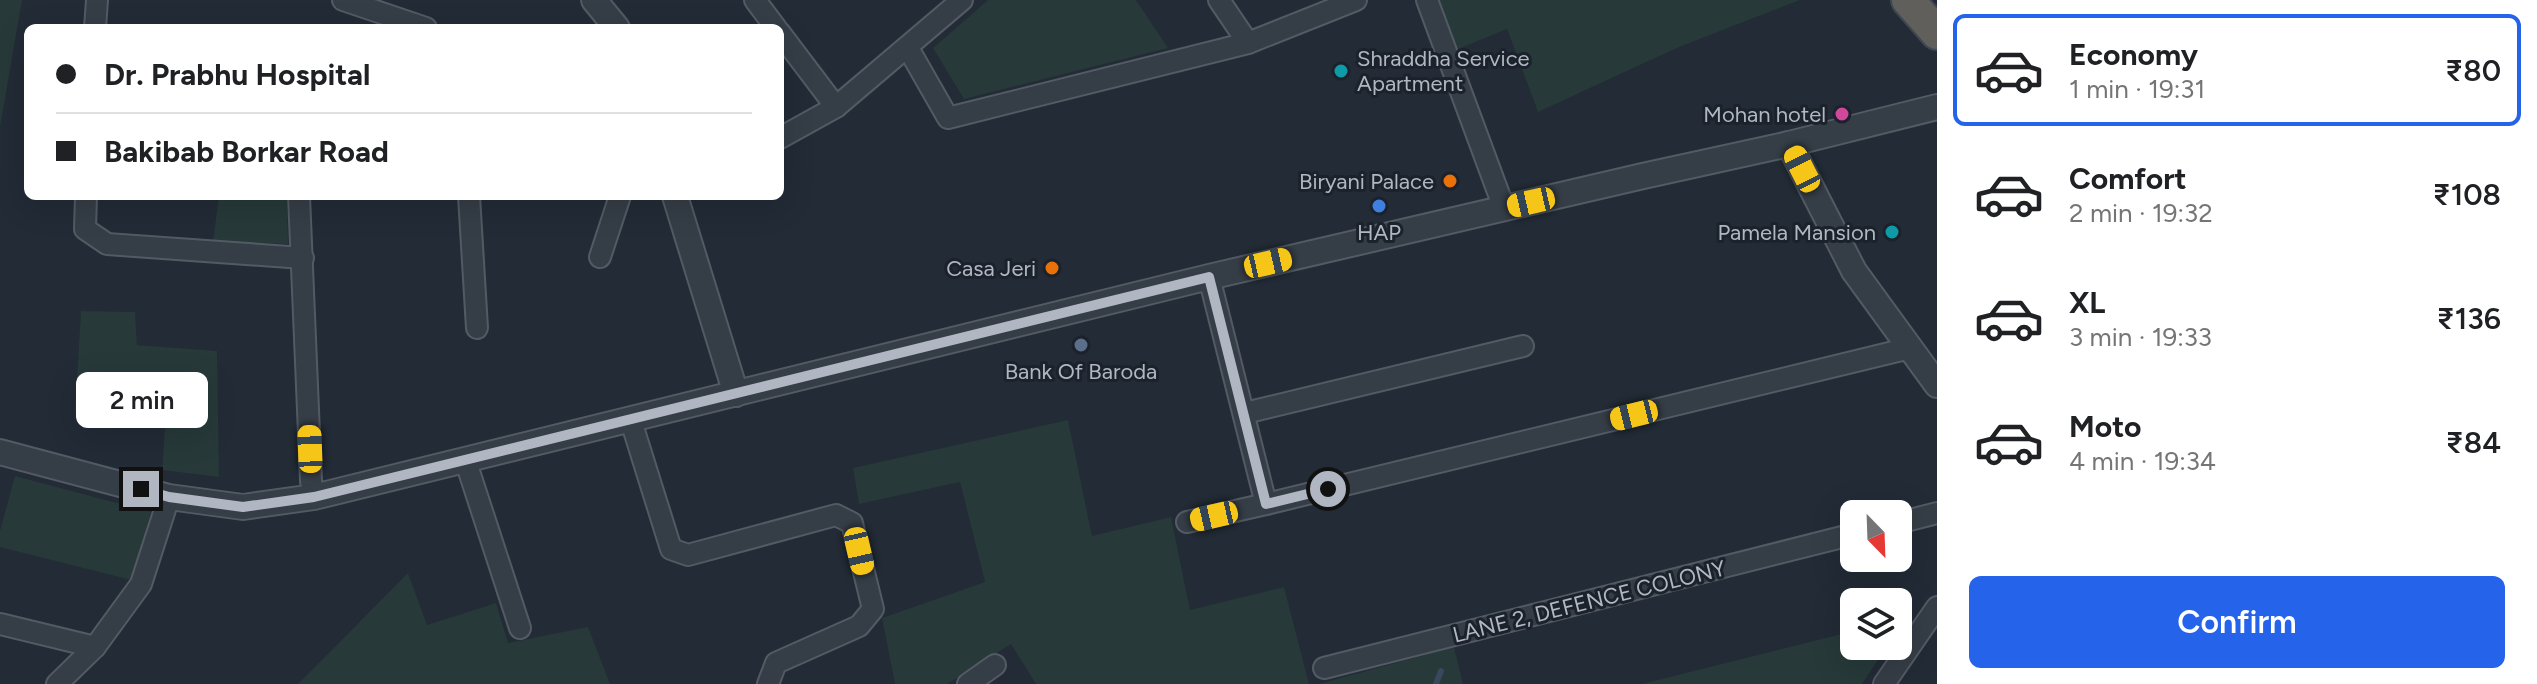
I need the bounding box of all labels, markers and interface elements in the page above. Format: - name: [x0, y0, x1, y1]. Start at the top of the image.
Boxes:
- icon: car: [1973, 34, 2045, 106]
- text: Economy: [2069, 36, 2198, 73]
- place label: Shraddha Service Apartment: [1357, 45, 1530, 97]
- text: ₹80: [2445, 52, 2501, 89]
- text: Dr. Prabhu Hospital: [104, 56, 370, 93]
- marker: Shraddha Service Apartment: [1332, 62, 1350, 80]
- text: 1 min · 19:31: [2069, 73, 2205, 105]
- place label: Mohan hotel: [1703, 101, 1826, 128]
- marker: Mohan hotel: [1833, 105, 1851, 123]
- text: Bakibab Borkar Road: [104, 133, 389, 170]
- car: [1780, 142, 1824, 196]
- icon: car: [1973, 158, 2045, 230]
- text: Comfort: [2069, 160, 2187, 197]
- place label: Biryani Palace: [1299, 168, 1434, 195]
- marker: Biryani Palace: [1441, 172, 1459, 190]
- text: ₹108: [2432, 176, 2501, 213]
- car: [1505, 185, 1557, 219]
- marker: HAP: [1370, 197, 1388, 215]
- text: 2 min · 19:32: [2069, 197, 2213, 229]
- place label: HAP: [1357, 219, 1401, 246]
- place label: Pamela Mansion: [1718, 219, 1876, 246]
- marker: Pamela Mansion: [1883, 223, 1901, 241]
- car: [1242, 246, 1294, 280]
- place label: Casa Jeri: [946, 255, 1036, 282]
- marker: Casa Jeri: [1043, 259, 1061, 277]
- icon: car: [1973, 282, 2045, 354]
- text: XL: [2069, 284, 2105, 321]
- text: ₹136: [2436, 300, 2501, 337]
- text: 3 min · 19:33: [2069, 321, 2212, 353]
- marker: Bank Of Baroda: [1072, 336, 1090, 354]
- place label: Bank Of Baroda: [1005, 358, 1157, 385]
- callout: 2 min: [75, 373, 207, 429]
- text: 2 min: [110, 384, 174, 416]
- car: [1608, 398, 1660, 432]
- icon: car: [1973, 406, 2045, 478]
- text: Moto: [2069, 408, 2141, 445]
- text: ₹84: [2446, 424, 2501, 461]
- car: [297, 425, 323, 473]
- text: 4 min · 19:34: [2069, 445, 2216, 477]
- route end: [123, 471, 159, 507]
- route start: [1310, 471, 1346, 507]
- car: [1188, 499, 1240, 533]
- north arrow: [1840, 500, 1912, 572]
- map controls: [1840, 500, 1912, 660]
- car: [842, 525, 876, 577]
- street label: LANE 2, DEFENCE COLONY: [1450, 554, 1729, 648]
- button: Confirm: [1969, 576, 2505, 668]
- button: layers: [1840, 588, 1912, 660]

